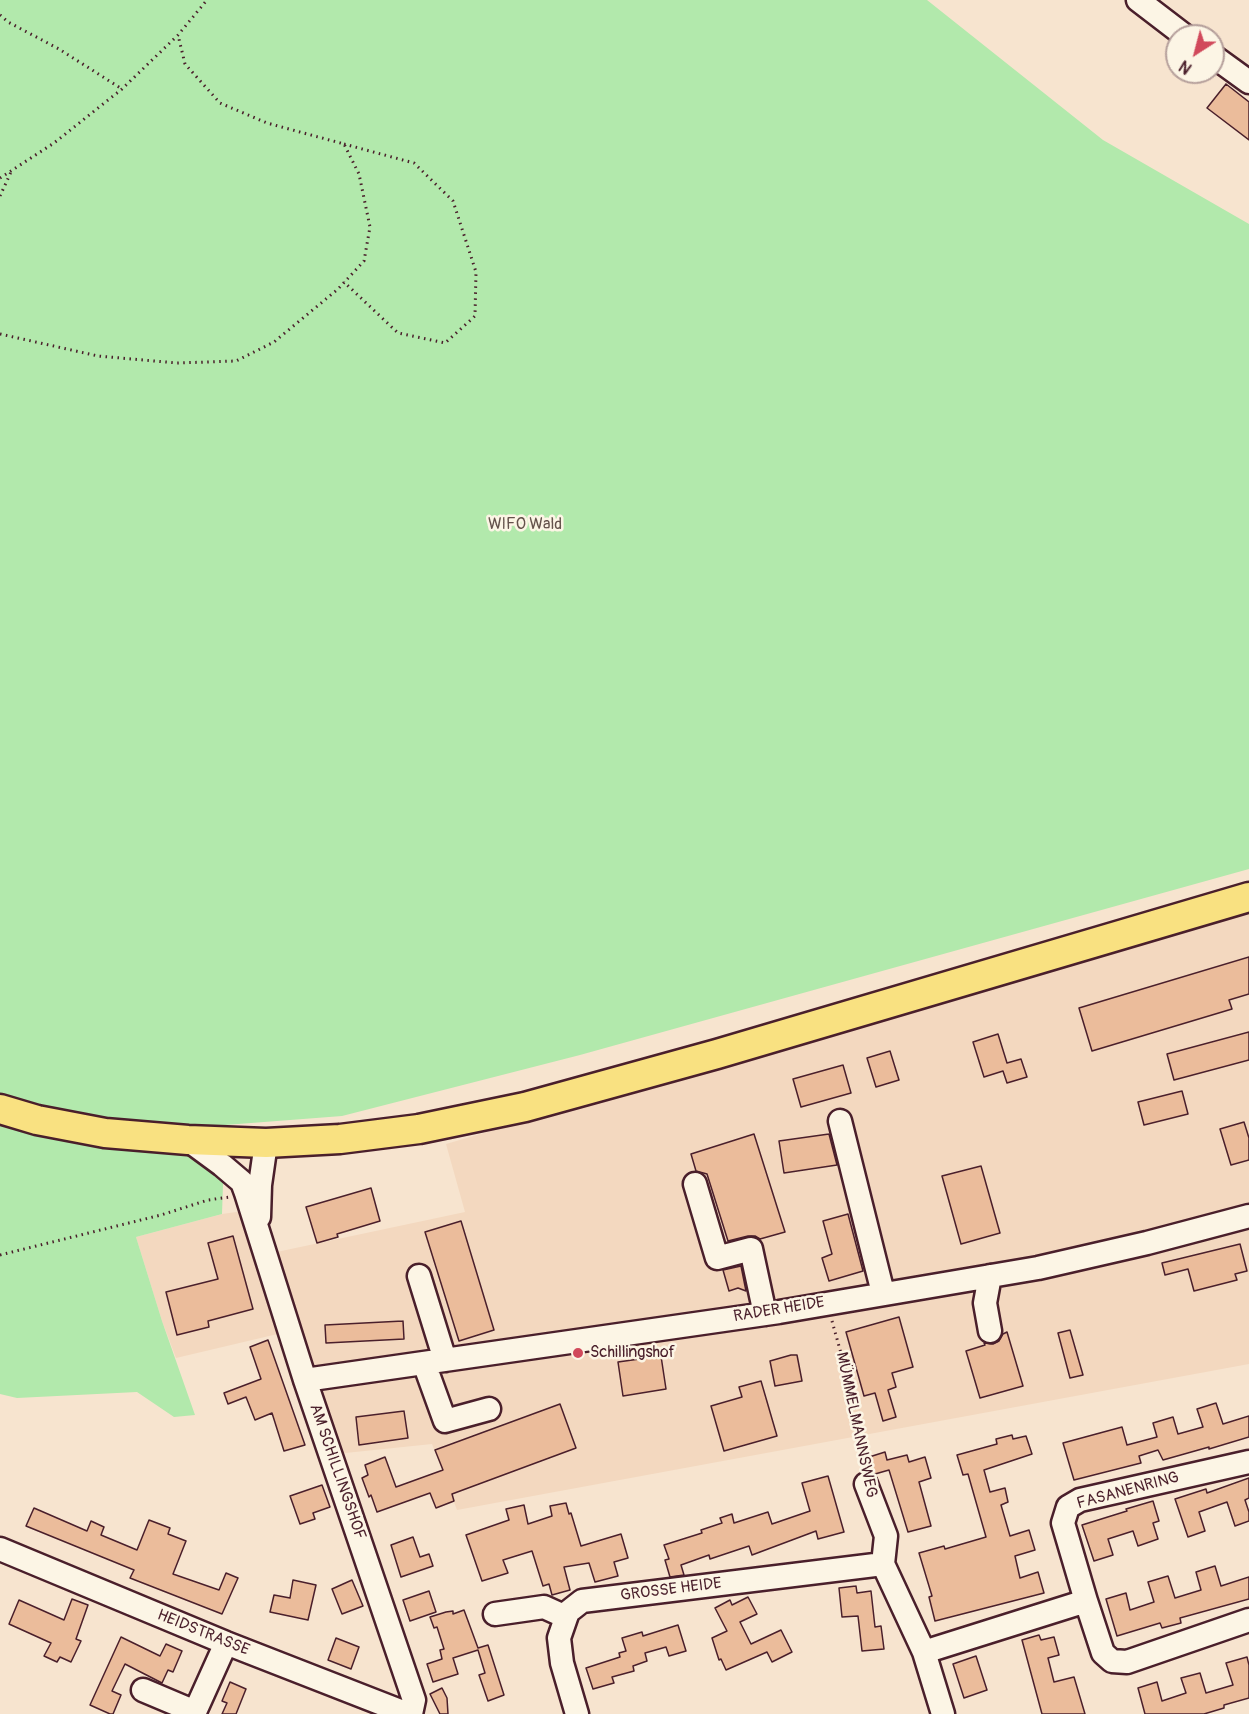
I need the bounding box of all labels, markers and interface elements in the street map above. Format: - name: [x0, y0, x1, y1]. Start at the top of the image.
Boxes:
- north arrow: [1165, 24, 1225, 84]
- text: N: [1175, 56, 1196, 78]
- park label: WIFO Wald: [488, 515, 562, 535]
- street label: RADER HEIDE: [732, 1293, 826, 1327]
- place label: Schillingshof: [590, 1343, 675, 1363]
- marker: Schillingshof: [571, 1346, 585, 1360]
- street label: MÜMMELMANNSWEG: [831, 1351, 881, 1499]
- street label: AM SCHILLINGSHOF: [305, 1402, 369, 1542]
- street label: FASANENRING: [1075, 1468, 1181, 1514]
- street label: GROSSE HEIDE: [619, 1574, 723, 1606]
- street label: HEIDSTRASSE: [154, 1606, 252, 1660]

